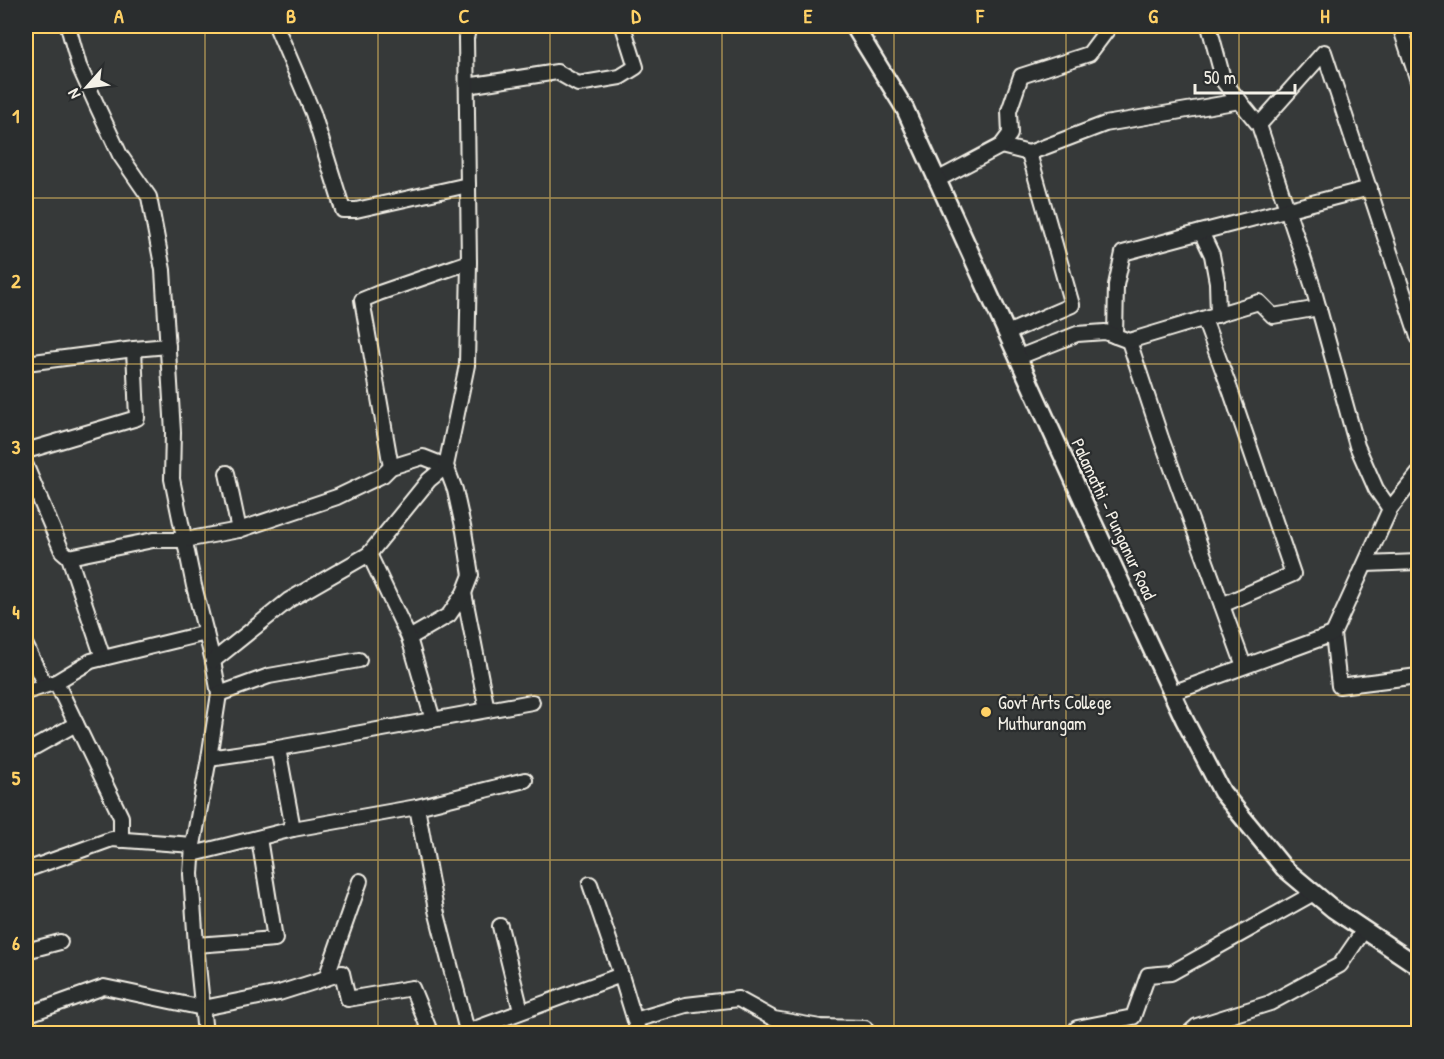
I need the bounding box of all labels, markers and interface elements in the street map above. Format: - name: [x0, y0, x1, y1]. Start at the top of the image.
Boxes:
- text: A: [114, 2, 124, 29]
- text: B: [286, 2, 296, 29]
- text: C: [459, 2, 470, 29]
- text: D: [631, 2, 641, 29]
- text: E: [804, 2, 813, 29]
- text: F: [975, 2, 985, 29]
- text: G: [1148, 2, 1158, 29]
- text: H: [1320, 2, 1330, 29]
- north arrow: [57, 57, 117, 117]
- scale bar: [1195, 57, 1296, 95]
- text: 50 m: [1204, 65, 1236, 90]
- text: N: [62, 85, 85, 103]
- text: 1: [12, 102, 20, 129]
- text: 2: [11, 267, 21, 294]
- text: 3: [12, 433, 21, 460]
- street label: Palamathi - Punganur Road: [1066, 434, 1162, 604]
- text: 4: [12, 598, 20, 625]
- place label: Govt Arts College Muthurangam: [998, 690, 1112, 736]
- marker: Govt Arts College Muthurangam: [979, 705, 993, 719]
- text: 5: [12, 764, 21, 791]
- text: 6: [12, 929, 20, 956]

